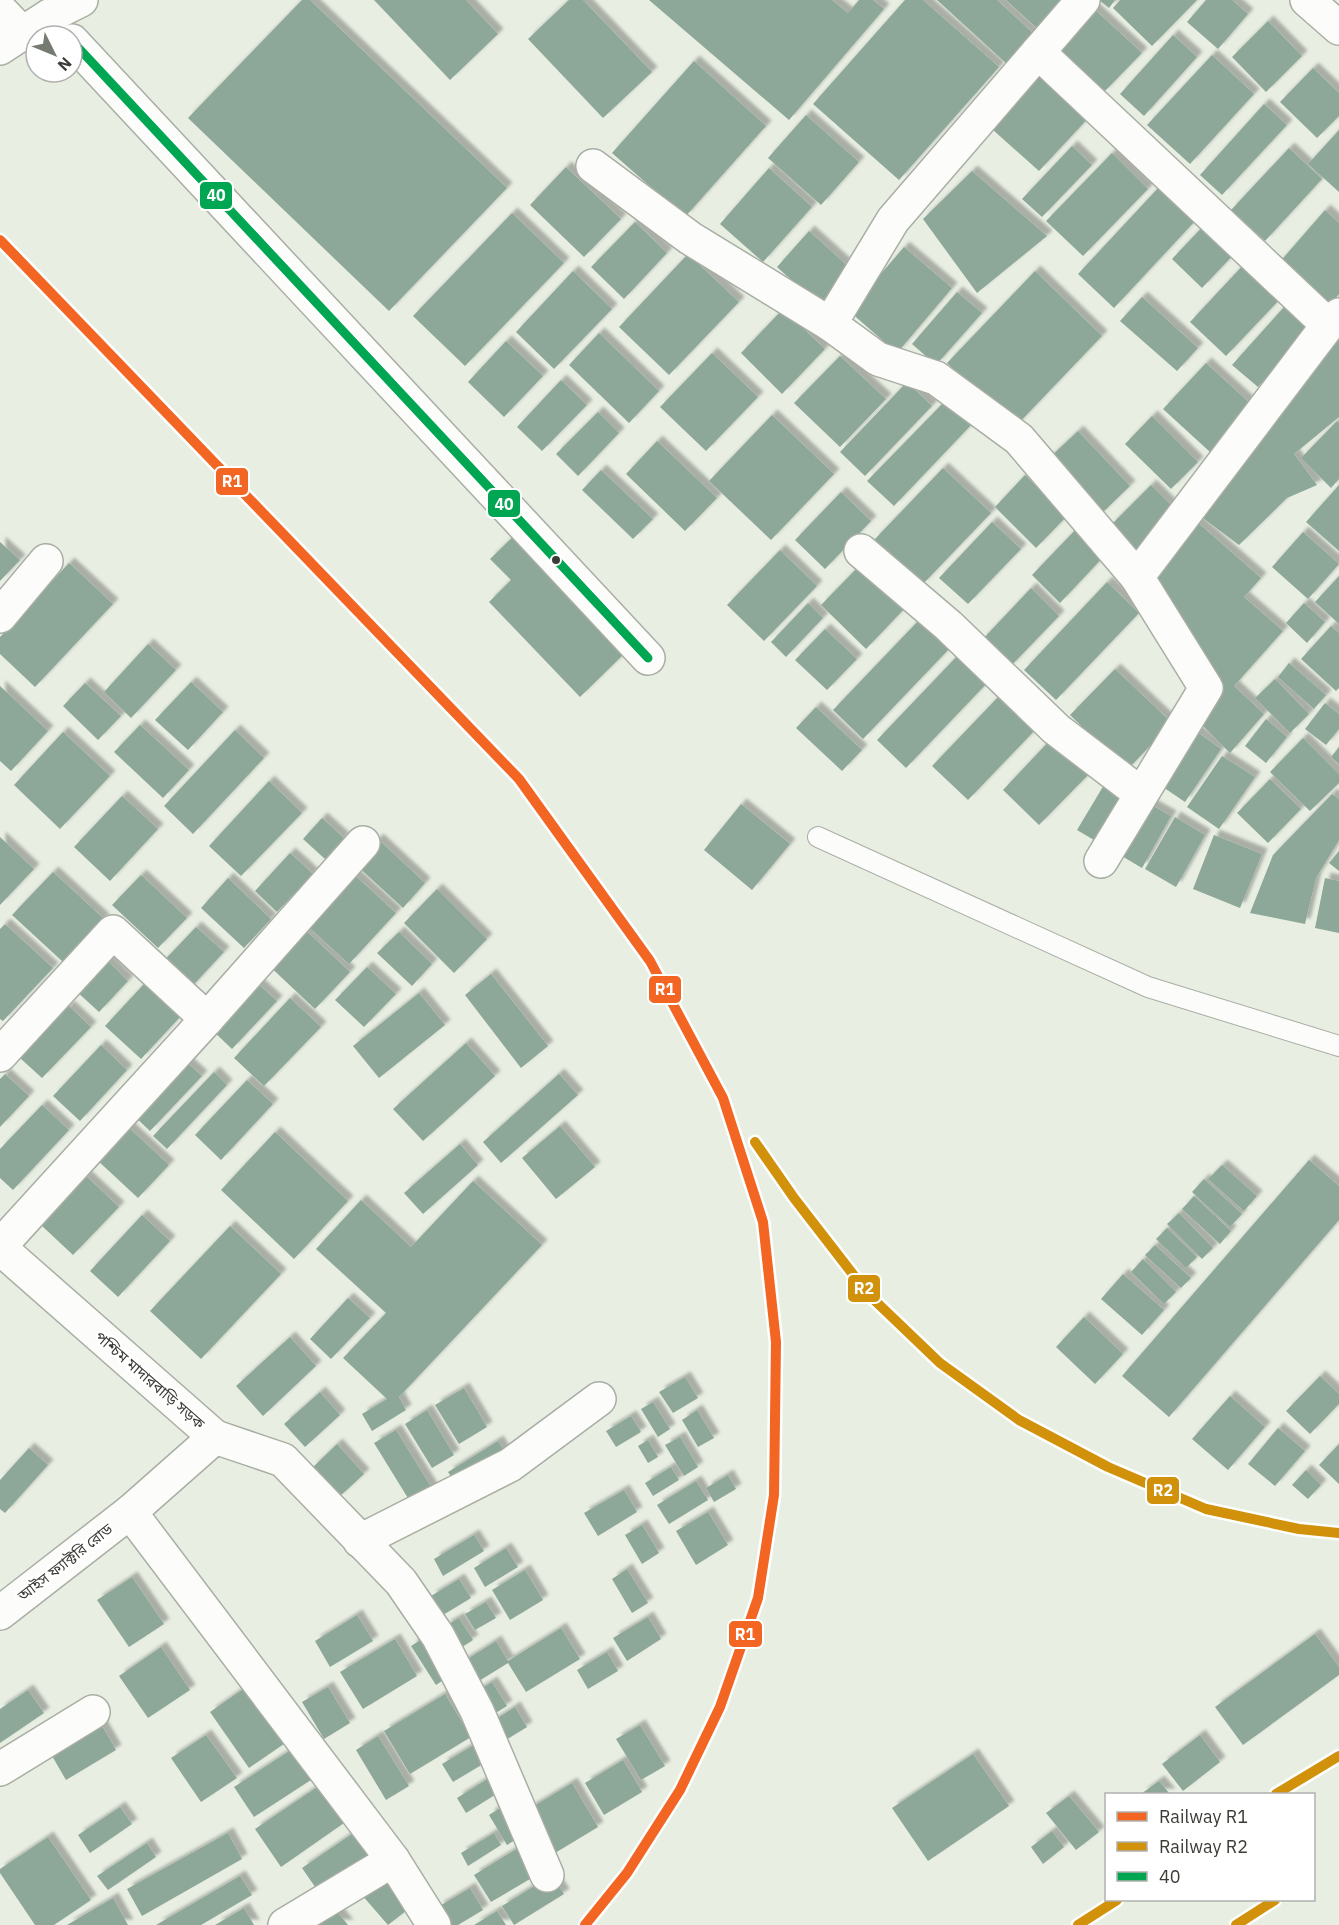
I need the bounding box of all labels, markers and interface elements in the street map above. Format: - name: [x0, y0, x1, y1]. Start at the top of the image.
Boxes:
- north arrow: [24, 24, 84, 84]
- text: N: [54, 53, 76, 75]
- line badge: 40: [199, 181, 233, 210]
- text: 40: [206, 185, 226, 205]
- line badge: R1: [215, 467, 249, 496]
- text: R1: [222, 471, 243, 491]
- line badge: 40: [487, 489, 521, 518]
- text: 40: [494, 494, 514, 514]
- unlabelled marker: [550, 554, 562, 566]
- line badge: R1: [648, 975, 682, 1004]
- text: R1: [655, 979, 676, 999]
- line badge: R2: [847, 1274, 881, 1303]
- text: R2: [854, 1278, 874, 1298]
- street label: পশ্চিম মাদারবাড়ি সড়ক: [91, 1327, 210, 1433]
- line badge: R2: [1146, 1476, 1180, 1505]
- text: R2: [1153, 1480, 1173, 1500]
- street label: আইস ফ্যাক্টরি রোড: [13, 1519, 116, 1606]
- line badge: R1: [728, 1620, 763, 1648]
- text: R1: [735, 1624, 756, 1644]
- legend: [1105, 1793, 1315, 1901]
- text: Railway R1: [1159, 1805, 1248, 1828]
- text: Railway R2: [1159, 1835, 1248, 1858]
- text: 40: [1159, 1865, 1181, 1888]

